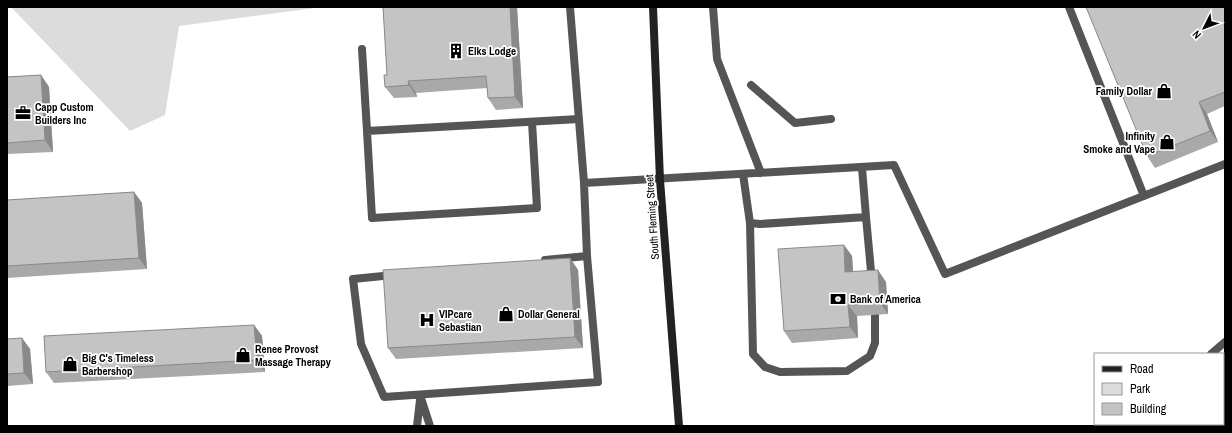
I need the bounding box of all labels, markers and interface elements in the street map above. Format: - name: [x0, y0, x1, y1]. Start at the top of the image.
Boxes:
- north arrow: [1184, 8, 1224, 48]
- text: N: [1189, 28, 1204, 42]
- building icon: Elks Lodge: [447, 42, 465, 60]
- place label: Elks Lodge: [468, 44, 516, 58]
- shop icon: Family Dollar: [1155, 82, 1173, 100]
- place label: Family Dollar: [1096, 84, 1152, 98]
- place label: Capp Custom Builders Inc: [35, 100, 94, 127]
- office icon: Capp Custom Builders Inc: [14, 104, 32, 122]
- place label: Infinity Smoke and Vape: [1083, 129, 1155, 156]
- shop icon: Infinity Smoke and Vape: [1158, 133, 1176, 151]
- street label: South Fleming Street: [642, 174, 662, 260]
- bank icon: Bank of America: [829, 290, 847, 308]
- place label: Bank of America: [850, 292, 921, 306]
- shop icon: Dollar General: [497, 305, 515, 323]
- place label: VIPcare Sebastian: [439, 307, 482, 334]
- place label: Dollar General: [518, 307, 580, 321]
- hospital icon: VIPcare Sebastian: [418, 311, 436, 329]
- place label: Renee Provost Massage Therapy: [255, 342, 331, 369]
- shop icon: Renee Provost Massage Therapy: [234, 346, 252, 364]
- place label: Big C's Timeless Barbershop: [82, 351, 154, 378]
- legend: [1094, 353, 1224, 425]
- shop icon: Big C's Timeless Barbershop: [61, 355, 79, 373]
- text: Road: [1130, 361, 1154, 377]
- text: Park: [1130, 381, 1150, 397]
- text: Building: [1130, 401, 1167, 417]

